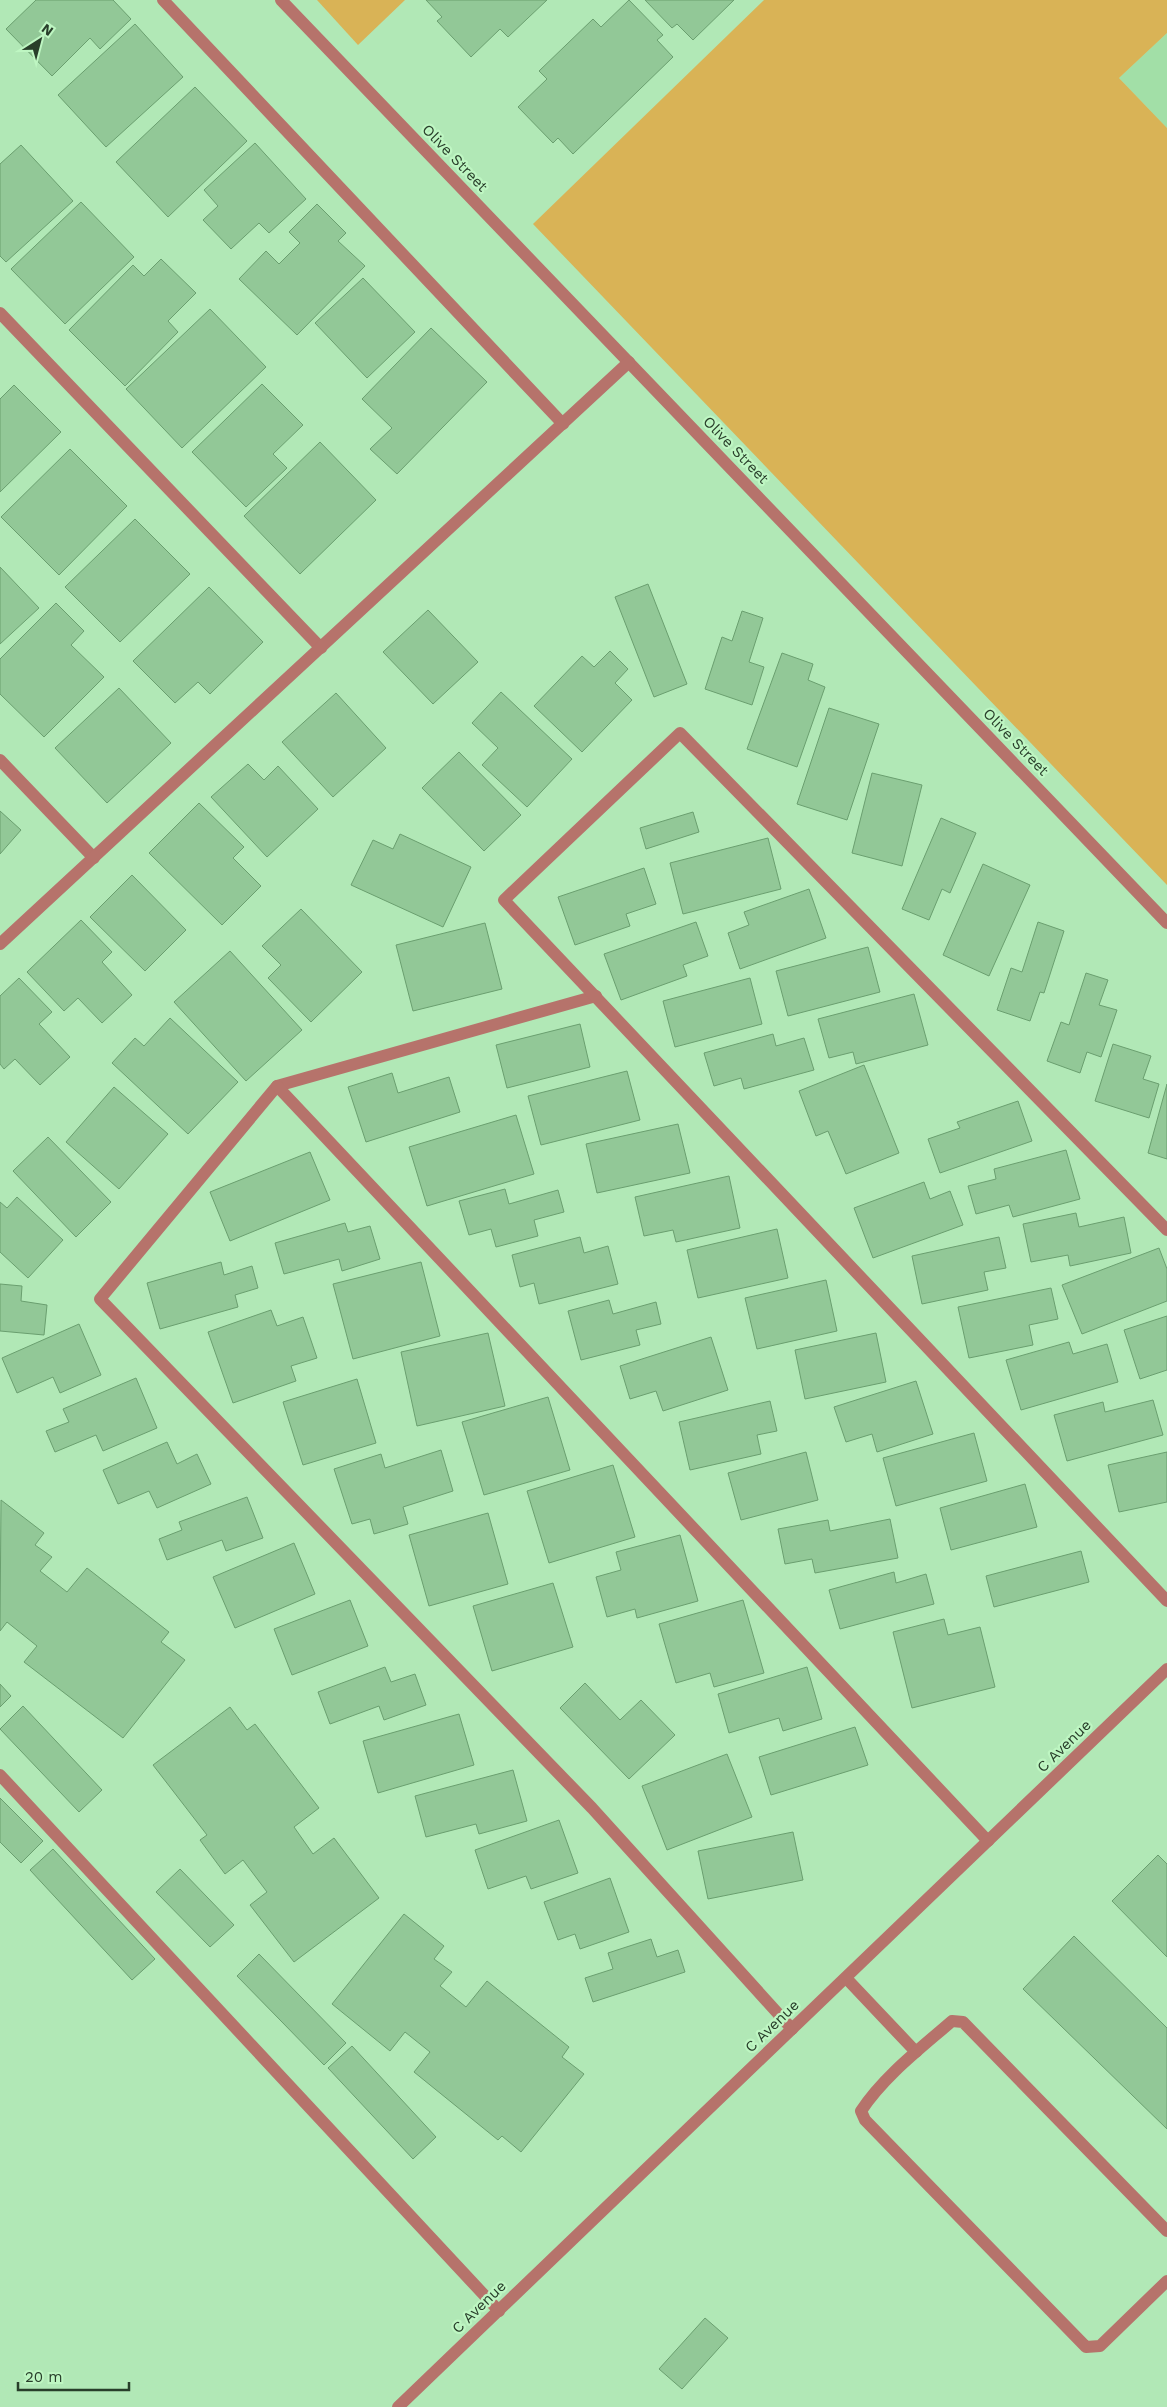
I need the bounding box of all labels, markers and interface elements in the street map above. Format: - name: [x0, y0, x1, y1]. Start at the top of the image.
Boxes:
- north arrow: [15, 15, 65, 65]
- text: N: [39, 20, 57, 39]
- street label: Olive Street: [418, 121, 492, 196]
- street label: Olive Street: [699, 413, 773, 488]
- street label: Olive Street: [979, 705, 1053, 780]
- street label: C Avenue: [1033, 1716, 1095, 1776]
- street label: C Avenue: [741, 1996, 803, 2056]
- street label: C Avenue: [448, 2277, 510, 2337]
- scale bar: [18, 2360, 129, 2392]
- text: 20 m: [25, 2368, 63, 2386]

